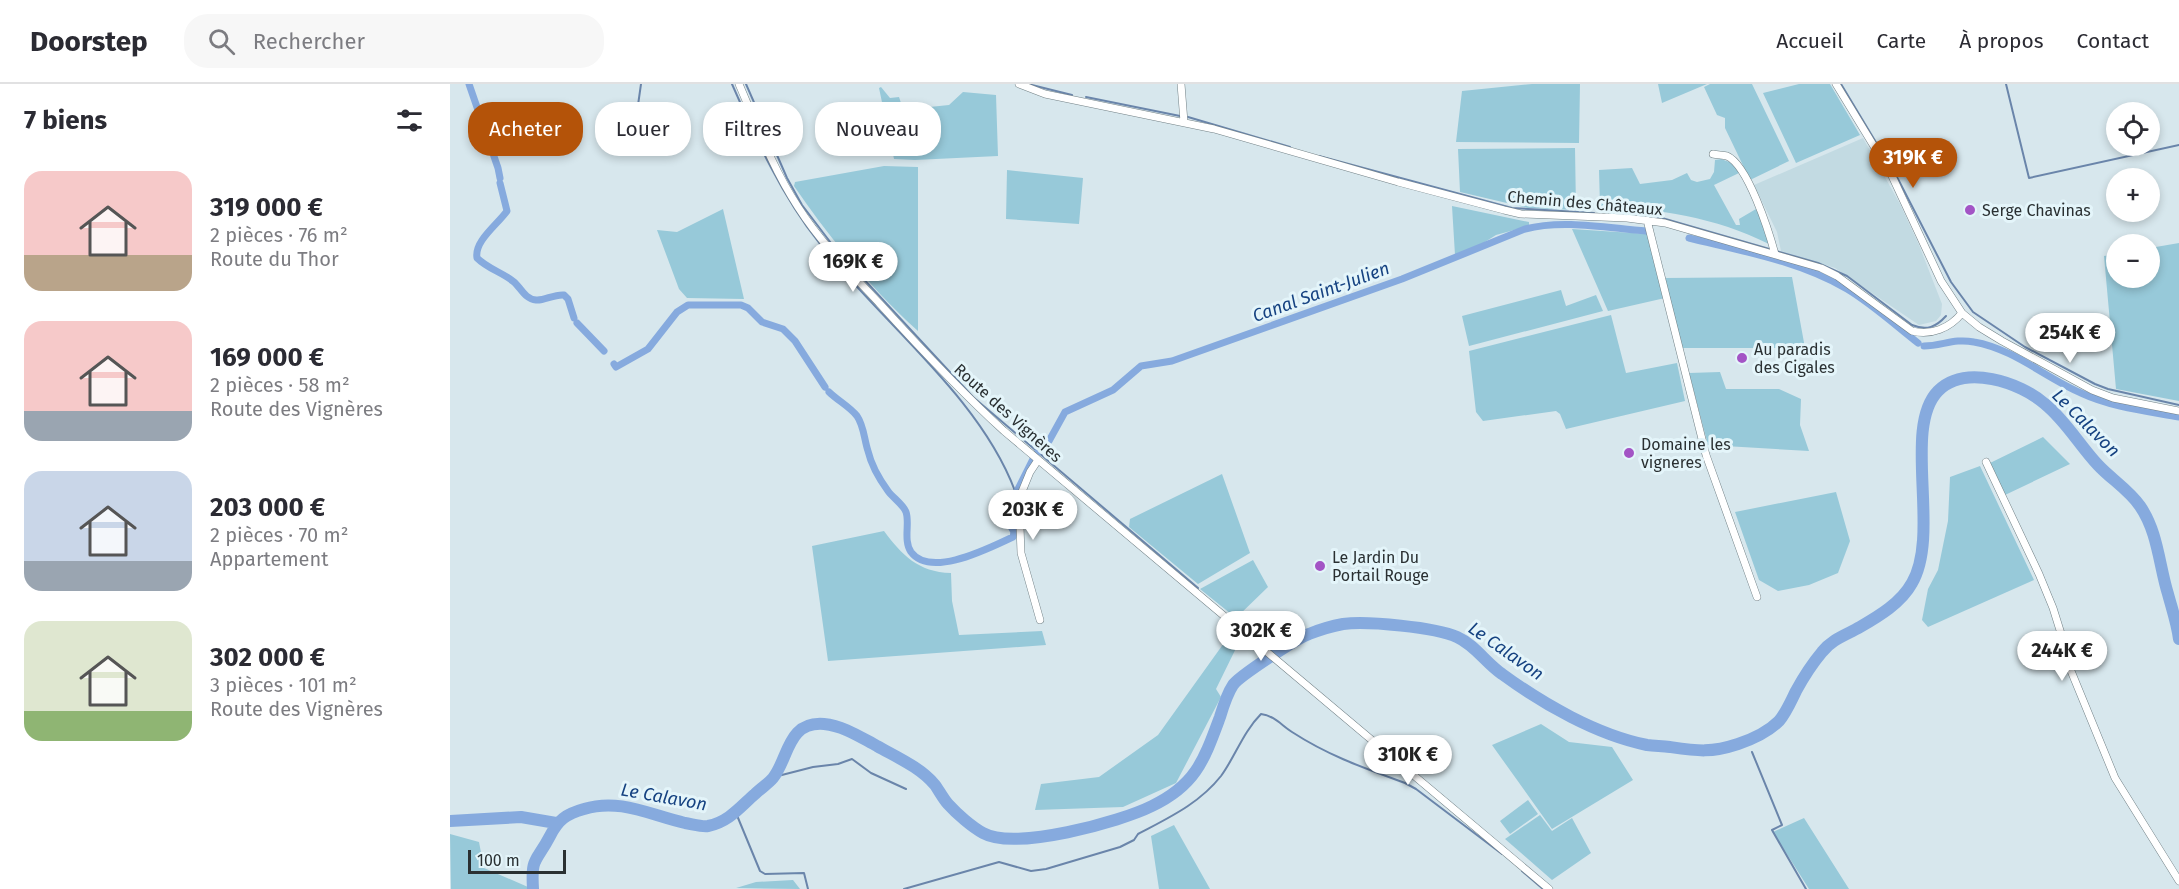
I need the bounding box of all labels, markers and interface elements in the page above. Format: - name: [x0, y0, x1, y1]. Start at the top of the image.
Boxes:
- search box: [184, 14, 604, 68]
- text: Doorstep: [30, 25, 148, 58]
- icon: search: [205, 25, 238, 58]
- text: Rechercher: [253, 28, 365, 55]
- text: Accueil: [1776, 28, 1843, 54]
- text: Carte: [1876, 28, 1926, 54]
- text: À propos: [1959, 28, 2044, 54]
- text: Contact: [2077, 28, 2149, 54]
- chip: Acheter: [468, 102, 583, 156]
- chip: Louer: [595, 102, 691, 156]
- chip: Filtres: [703, 102, 803, 156]
- chip: Nouveau: [815, 102, 941, 156]
- map controls: [2106, 102, 2160, 288]
- button: locate: [2106, 102, 2160, 156]
- icon: filters: [393, 104, 426, 137]
- text: 7 biens: [24, 105, 107, 136]
- pin: 319K €: [1864, 138, 1962, 189]
- text: 319K €: [1883, 145, 1943, 169]
- button: +: [2106, 168, 2160, 222]
- street label: Chemin des Châteaux: [1507, 187, 1664, 219]
- text: 319 000 €: [210, 192, 323, 223]
- icon: home: [72, 195, 144, 267]
- place label: Serge Chavinas: [1982, 201, 2091, 220]
- marker: Serge Chavinas: [1963, 203, 1977, 217]
- text: 2 pièces · 76 m²: [210, 223, 348, 247]
- button: −: [2106, 234, 2160, 288]
- pin: 169K €: [804, 242, 902, 293]
- text: Route du Thor: [210, 247, 339, 271]
- text: 169K €: [823, 249, 883, 273]
- water label: Canal Saint-Julien: [1249, 257, 1393, 327]
- pin: 254K €: [2021, 313, 2119, 364]
- text: 254K €: [2039, 320, 2101, 344]
- place label: Au paradis des Cigales: [1754, 340, 1835, 377]
- text: 169 000 €: [210, 342, 324, 373]
- icon: home: [72, 345, 144, 417]
- marker: Au paradis des Cigales: [1735, 351, 1749, 365]
- street label: Route des Vignères: [950, 360, 1066, 466]
- text: 2 pièces · 58 m²: [210, 373, 350, 397]
- water label: Le Calavon: [2047, 384, 2125, 462]
- text: Route des Vignères: [210, 397, 383, 421]
- place label: Domaine les vigneres: [1641, 435, 1731, 472]
- marker: Domaine les vigneres: [1622, 446, 1636, 460]
- pin: 203K €: [984, 490, 1082, 541]
- text: 203 000 €: [210, 492, 325, 523]
- icon: home: [72, 495, 144, 567]
- text: 203K €: [1002, 497, 1064, 521]
- text: 2 pièces · 70 m²: [210, 523, 349, 547]
- text: Appartement: [210, 547, 328, 571]
- place label: Le Jardin Du Portail Rouge: [1332, 548, 1429, 585]
- marker: Le Jardin Du Portail Rouge: [1313, 559, 1327, 573]
- pin: 302K €: [1212, 611, 1310, 662]
- water label: Le Calavon: [1464, 617, 1548, 685]
- text: 302K €: [1230, 618, 1292, 642]
- pin: 244K €: [2013, 631, 2111, 682]
- text: 244K €: [2031, 638, 2093, 662]
- text: 302 000 €: [210, 642, 325, 673]
- icon: home: [72, 645, 144, 717]
- text: 3 pièces · 101 m²: [210, 673, 357, 697]
- text: Route des Vignères: [210, 697, 383, 721]
- pin: 310K €: [1359, 735, 1457, 786]
- text: 310K €: [1378, 742, 1438, 766]
- water label: Le Calavon: [619, 779, 709, 815]
- scale bar: [468, 847, 566, 874]
- text: 100 m: [477, 851, 520, 870]

